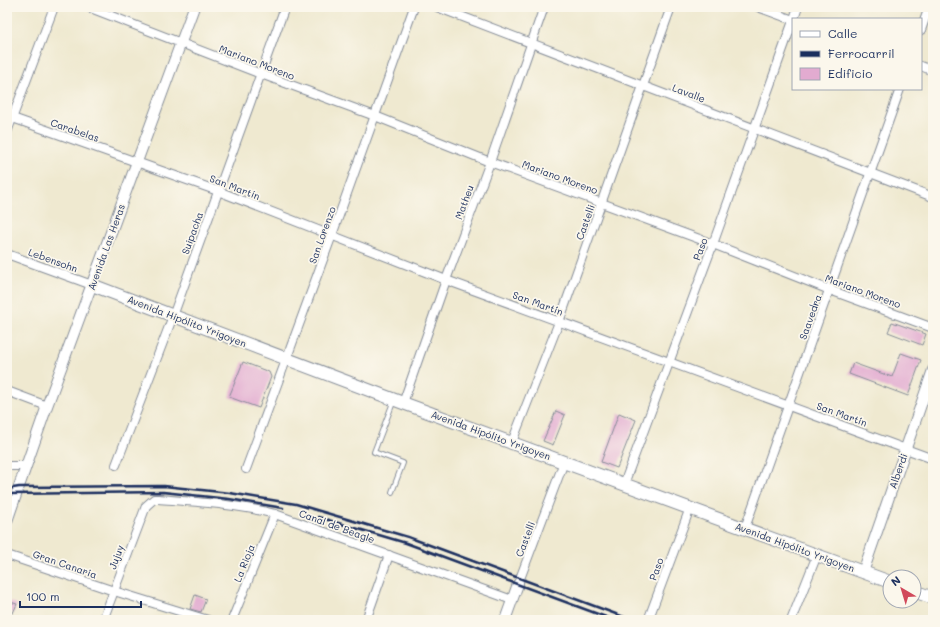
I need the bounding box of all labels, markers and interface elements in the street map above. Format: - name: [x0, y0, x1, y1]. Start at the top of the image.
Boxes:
- legend: [792, 18, 922, 90]
- text: Calle: [828, 25, 858, 41]
- street label: Mariano Moreno: [217, 41, 297, 83]
- text: Ferrocarril: [828, 45, 895, 61]
- text: Edificio: [828, 65, 872, 81]
- street label: Lavalle: [671, 80, 707, 106]
- street label: Carabelas: [49, 115, 101, 145]
- street label: Mariano Moreno: [520, 157, 600, 197]
- street label: San Martín: [208, 171, 262, 203]
- street label: Matheu: [451, 183, 477, 221]
- street label: Avenida Las Heras: [84, 202, 128, 292]
- street label: Castelli: [572, 202, 598, 242]
- street label: San Lorenzo: [305, 204, 339, 266]
- street label: Suipacha: [178, 210, 206, 256]
- street label: Paso: [689, 236, 711, 262]
- street label: Lebensohn: [26, 245, 80, 275]
- street label: Mariano Moreno: [823, 271, 903, 311]
- street label: San Martín: [511, 287, 565, 319]
- street label: Avenida Hipólito Yrigoyen: [125, 292, 249, 350]
- street label: Saavedra: [795, 292, 825, 342]
- street label: San Martín: [815, 398, 869, 430]
- street label: Avenida Hipólito Yrigoyen: [429, 407, 553, 463]
- street label: Alberdi: [885, 452, 911, 490]
- street label: Canal de Beagle: [297, 506, 377, 546]
- street label: Castelli: [512, 519, 538, 559]
- street label: Avenida Hipólito Yrigoyen: [733, 519, 857, 575]
- street label: La Rioja: [230, 542, 258, 584]
- street label: Jujuy: [105, 543, 127, 571]
- street label: Gran Canaria: [31, 546, 99, 582]
- street label: Paso: [645, 556, 667, 582]
- north arrow: [882, 569, 922, 609]
- text: N: [888, 572, 903, 589]
- scale bar: [20, 583, 141, 609]
- text: 100 m: [26, 588, 60, 604]

